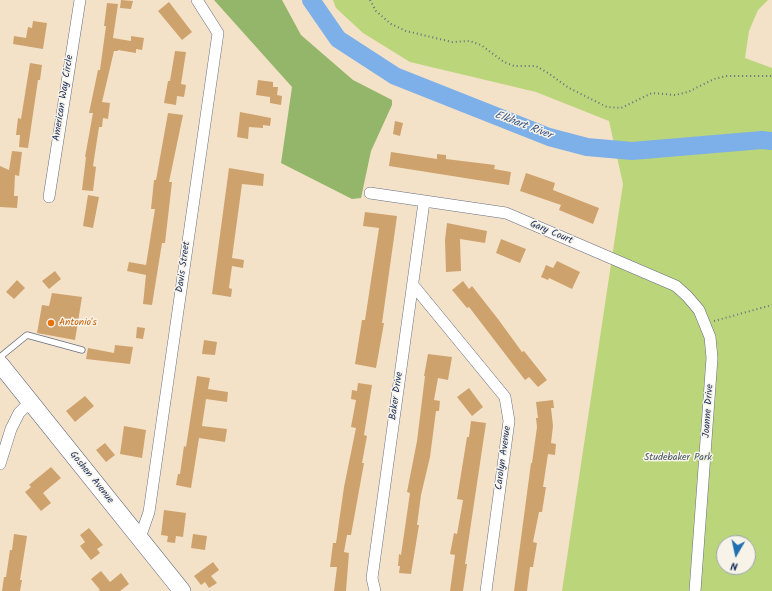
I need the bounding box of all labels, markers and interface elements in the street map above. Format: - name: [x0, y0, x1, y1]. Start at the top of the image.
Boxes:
- street label: American Way Circle: [51, 54, 77, 142]
- water label: Elkhart River: [493, 109, 553, 143]
- street label: Gary Court: [528, 219, 574, 247]
- street label: Davis Street: [174, 241, 194, 293]
- place label: Antonio's: [59, 317, 97, 329]
- marker: Antonio's: [46, 318, 56, 328]
- street label: Baker Drive: [388, 371, 406, 421]
- street label: Joanne Drive: [701, 384, 717, 438]
- street label: Carolyn Avenue: [494, 425, 514, 491]
- street label: Goshen Avenue: [66, 450, 116, 506]
- park label: Studebaker Park: [644, 452, 712, 464]
- north arrow: [716, 535, 756, 575]
- text: N: [729, 556, 739, 575]

